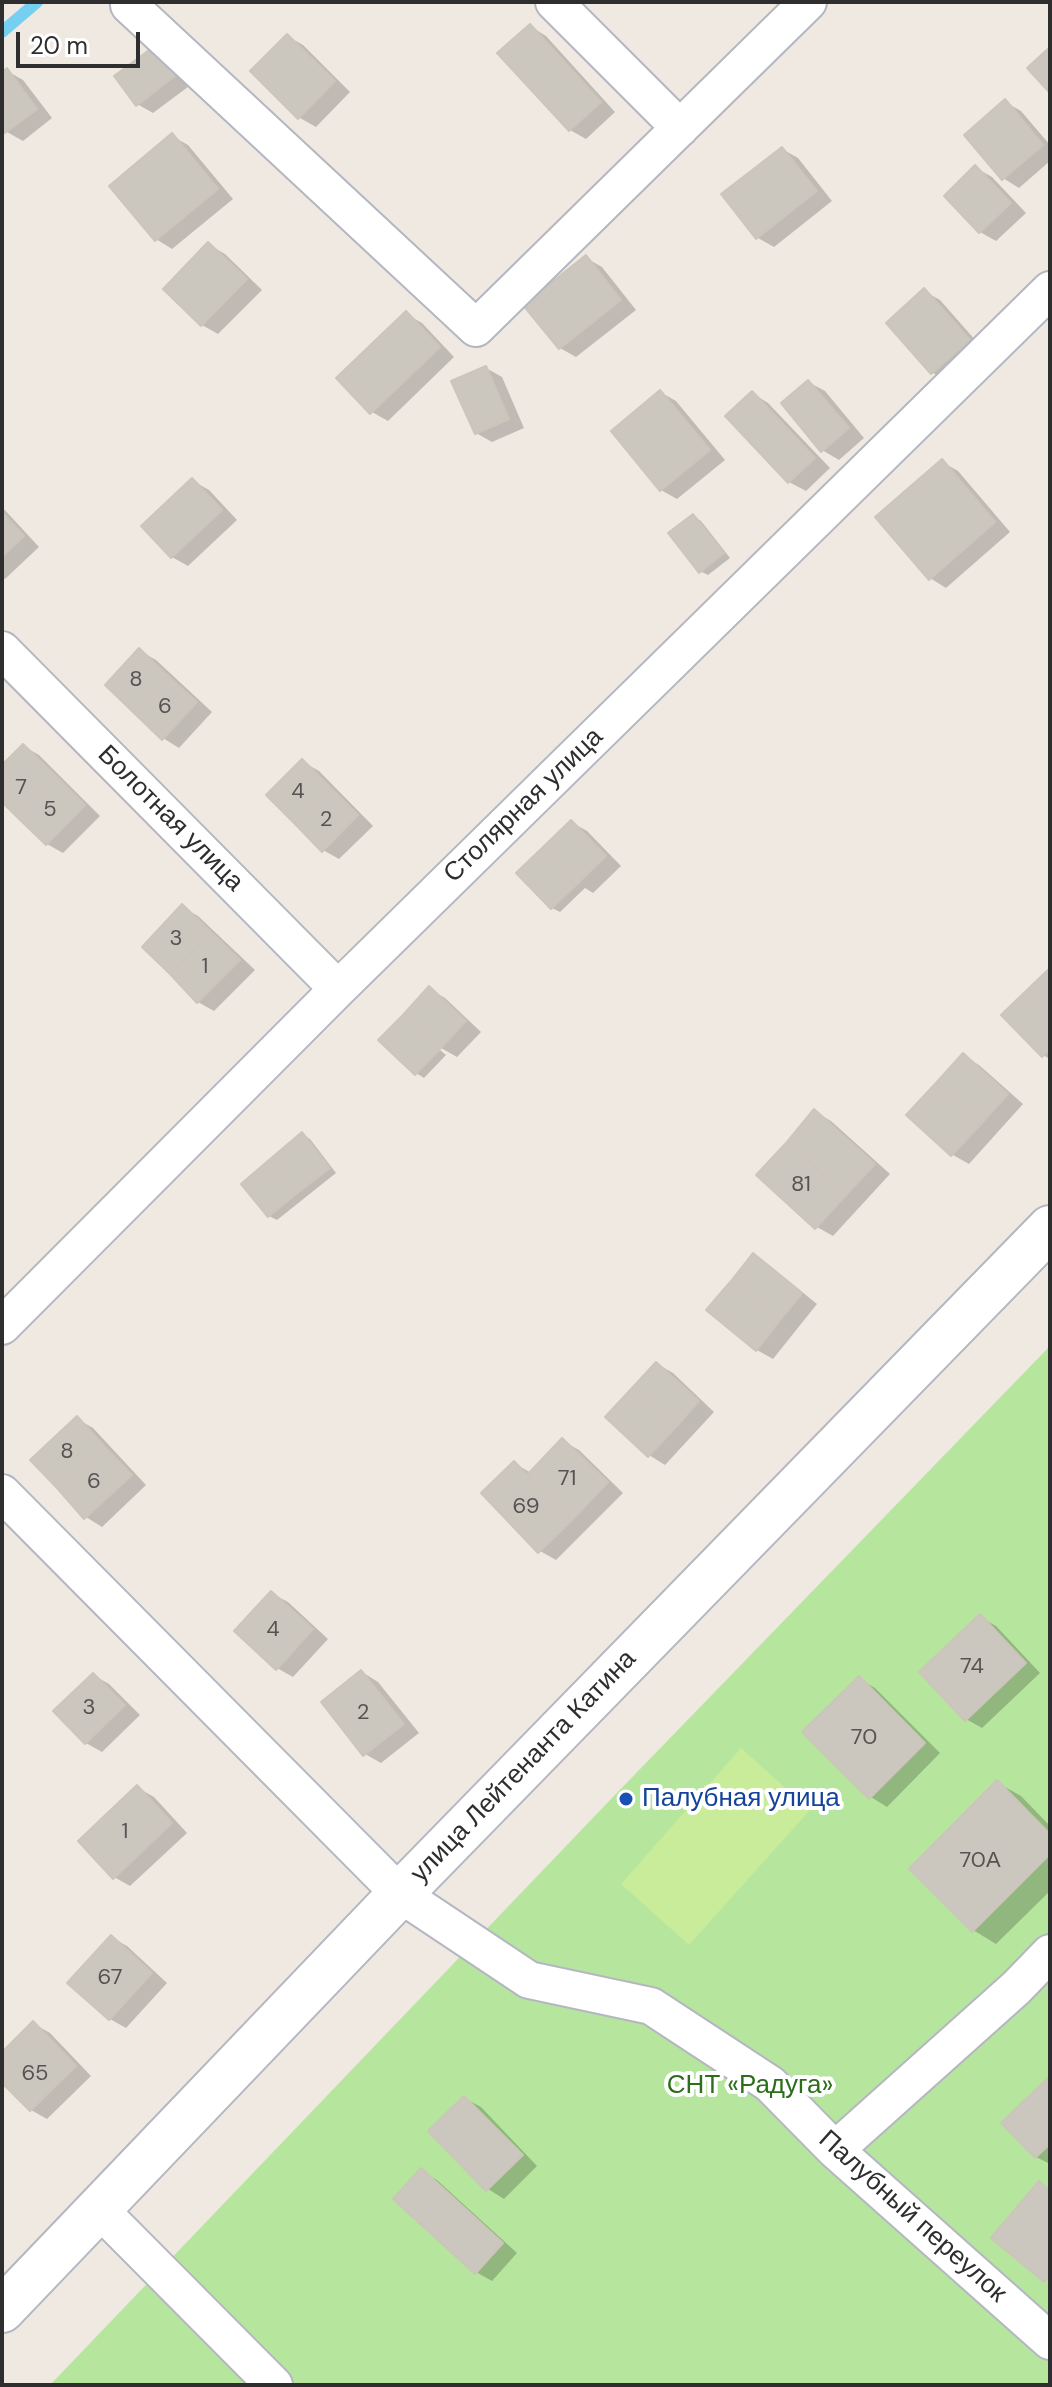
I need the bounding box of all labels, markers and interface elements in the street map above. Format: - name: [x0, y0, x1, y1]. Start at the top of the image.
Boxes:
- scale bar: [20, 16, 144, 66]
- text: 20 m: [30, 30, 88, 61]
- house number: 8: [129, 667, 143, 693]
- house number: 6: [158, 694, 172, 720]
- street label: Столярная улица: [438, 722, 610, 890]
- street label: Болотная улица: [91, 740, 249, 898]
- house number: 7: [15, 775, 27, 801]
- house number: 4: [291, 779, 305, 805]
- house number: 5: [43, 797, 57, 823]
- house number: 2: [320, 807, 332, 833]
- house number: 3: [169, 926, 183, 952]
- house number: 1: [202, 954, 208, 980]
- house number: 81: [791, 1172, 811, 1198]
- house number: 8: [60, 1439, 74, 1465]
- house number: 71: [558, 1466, 576, 1492]
- house number: 6: [87, 1469, 101, 1495]
- house number: 69: [512, 1494, 540, 1520]
- house number: 4: [266, 1617, 280, 1643]
- street label: улица Лейтенанта Катина: [405, 1644, 643, 1890]
- house number: 74: [960, 1654, 984, 1680]
- house number: 3: [82, 1695, 96, 1721]
- house number: 2: [357, 1700, 369, 1726]
- house number: 70: [851, 1725, 877, 1751]
- place label: Палубная улица: [642, 1783, 840, 1815]
- marker: Палубная улица: [617, 1790, 635, 1808]
- house number: 1: [122, 1819, 128, 1845]
- house number: 70А: [959, 1848, 1001, 1874]
- house number: 67: [98, 1965, 122, 1991]
- house number: 65: [22, 2061, 48, 2087]
- park label: СНТ «Радуга»: [667, 2070, 833, 2102]
- street label: Палубный переулок: [812, 2124, 1012, 2310]

